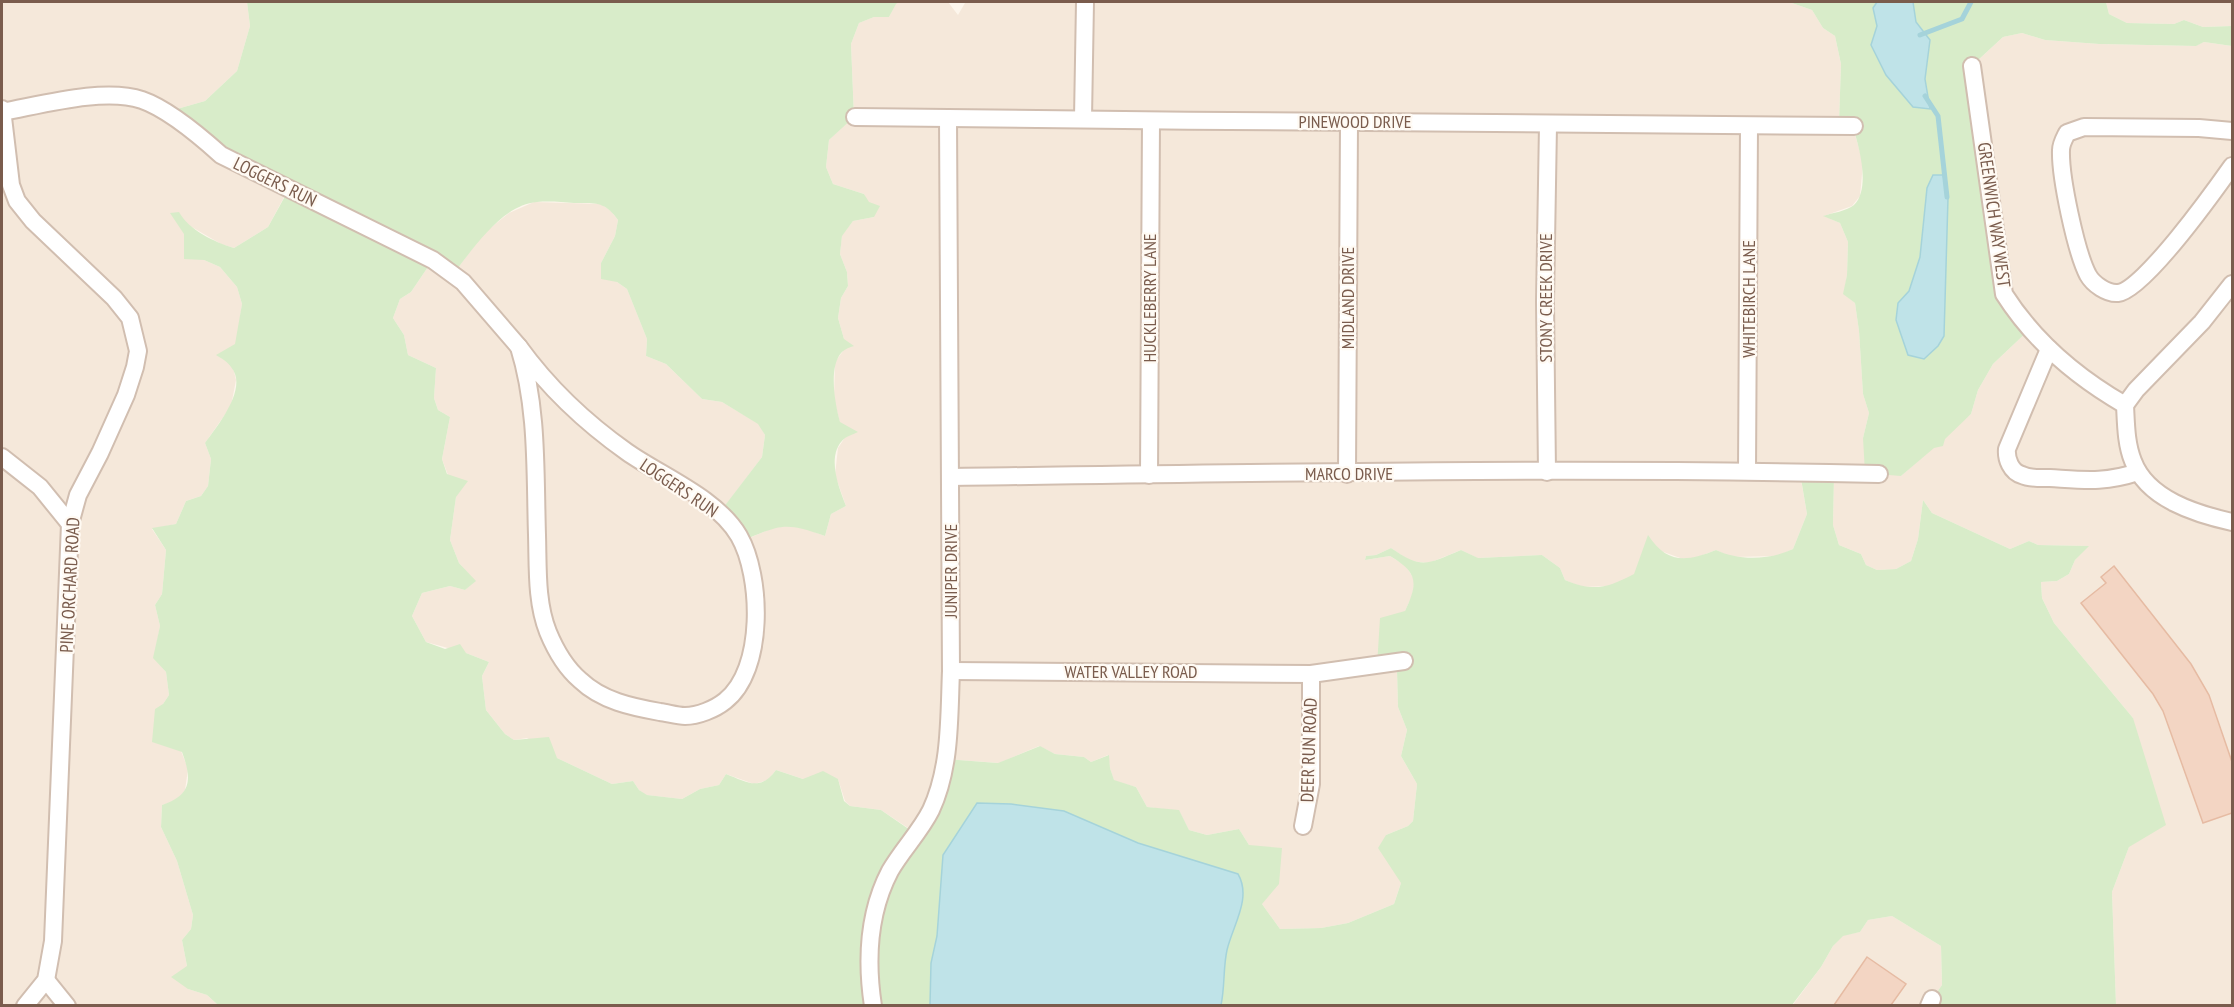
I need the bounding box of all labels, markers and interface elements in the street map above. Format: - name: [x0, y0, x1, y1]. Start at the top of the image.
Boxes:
- street label: PINEWOOD DRIVE: [1299, 110, 1411, 133]
- street label: GREENWICH WAY WEST: [1973, 141, 2016, 289]
- street label: LOGGERS RUN: [230, 152, 321, 212]
- street label: HUCKLEBERRY LANE: [1138, 233, 1161, 363]
- street label: STONY CREEK DRIVE: [1534, 233, 1557, 363]
- street label: WHITEBIRCH LANE: [1737, 240, 1760, 358]
- street label: MIDLAND DRIVE: [1336, 247, 1359, 349]
- street label: LOGGERS RUN: [636, 453, 723, 522]
- street label: MARCO DRIVE: [1305, 462, 1393, 485]
- street label: PINE ORCHARD ROAD: [54, 517, 85, 653]
- street label: JUNIPER DRIVE: [939, 524, 962, 619]
- street label: WATER VALLEY ROAD: [1064, 660, 1198, 683]
- street label: DEER RUN ROAD: [1295, 697, 1322, 803]

